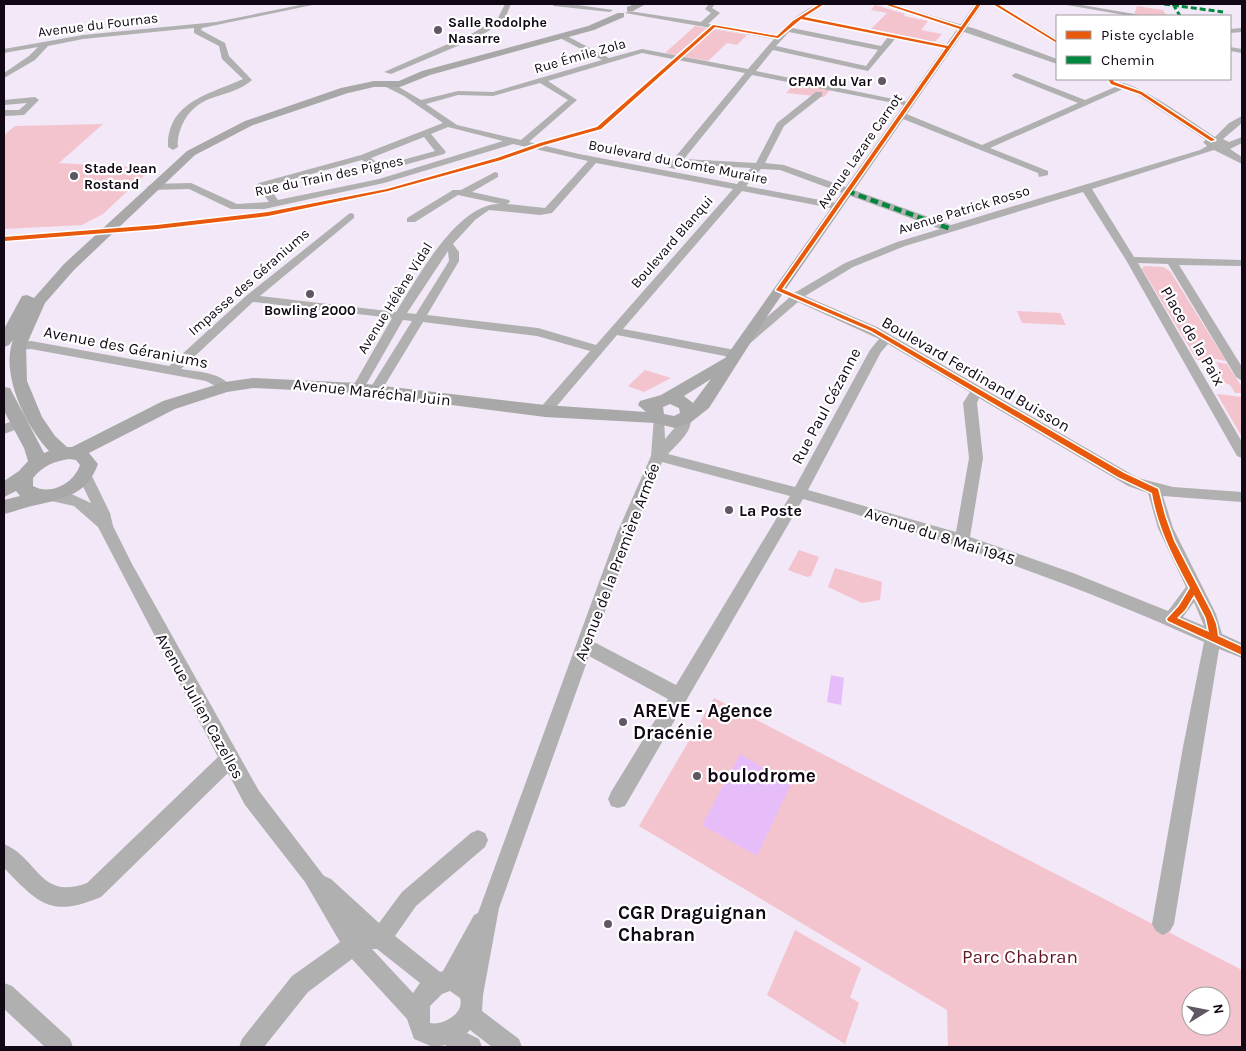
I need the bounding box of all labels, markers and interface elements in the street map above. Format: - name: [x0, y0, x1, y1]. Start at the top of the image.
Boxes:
- street label: Avenue du Fournas: [37, 9, 159, 41]
- place label: Salle Rodolphe Nasarre: [448, 14, 547, 47]
- legend: [1056, 15, 1231, 80]
- marker: Salle Rodolphe Nasarre: [432, 24, 444, 36]
- text: Piste cyclable: [1101, 26, 1194, 44]
- street label: Rue Émile Zola: [532, 34, 628, 77]
- text: Chemin: [1101, 51, 1155, 69]
- place label: CPAM du Var: [789, 73, 872, 90]
- marker: CPAM du Var: [876, 75, 888, 87]
- street label: Avenue Lazare Carnot: [814, 90, 906, 212]
- street label: Boulevard du Comte Muraire: [587, 136, 769, 188]
- street label: Rue du Train des Pignes: [253, 152, 405, 200]
- place label: Stade Jean Rostand: [84, 160, 157, 193]
- marker: Stade Jean Rostand: [68, 170, 80, 182]
- street label: Avenue Patrick Rosso: [896, 182, 1032, 238]
- street label: Boulevard Blanqui: [627, 192, 717, 292]
- street label: Impasse des Géraniums: [185, 225, 313, 339]
- street label: Avenue Hélène Vidal: [354, 239, 436, 357]
- street label: Place de la Paix: [1157, 283, 1229, 389]
- marker: Bowling 2000: [304, 288, 316, 300]
- place label: Bowling 2000: [264, 302, 356, 319]
- street label: Boulevard Ferdinand Buisson: [879, 312, 1073, 436]
- street label: Avenue des Géraniums: [42, 322, 210, 372]
- street label: Rue Paul Cézanne: [787, 345, 865, 467]
- street label: Avenue Maréchal Juin: [292, 374, 452, 410]
- street label: Avenue de la Première Armée: [570, 461, 664, 663]
- place label: La Poste: [739, 501, 802, 520]
- street label: Avenue du 8 Mai 1945: [863, 503, 1017, 569]
- marker: La Poste: [723, 504, 735, 516]
- street label: Avenue Julien Cazelles: [152, 630, 248, 782]
- place label: AREVE - Agence Dracénie: [633, 700, 773, 744]
- marker: AREVE - Agence Dracénie: [617, 716, 629, 728]
- place label: boulodrome: [707, 765, 816, 787]
- marker: boulodrome: [691, 770, 703, 782]
- place label: CGR Draguignan Chabran: [618, 902, 767, 946]
- marker: CGR Draguignan Chabran: [602, 918, 614, 930]
- park label: Parc Chabran: [962, 946, 1078, 968]
- north arrow: [1181, 986, 1231, 1036]
- text: N: [1209, 1002, 1228, 1015]

